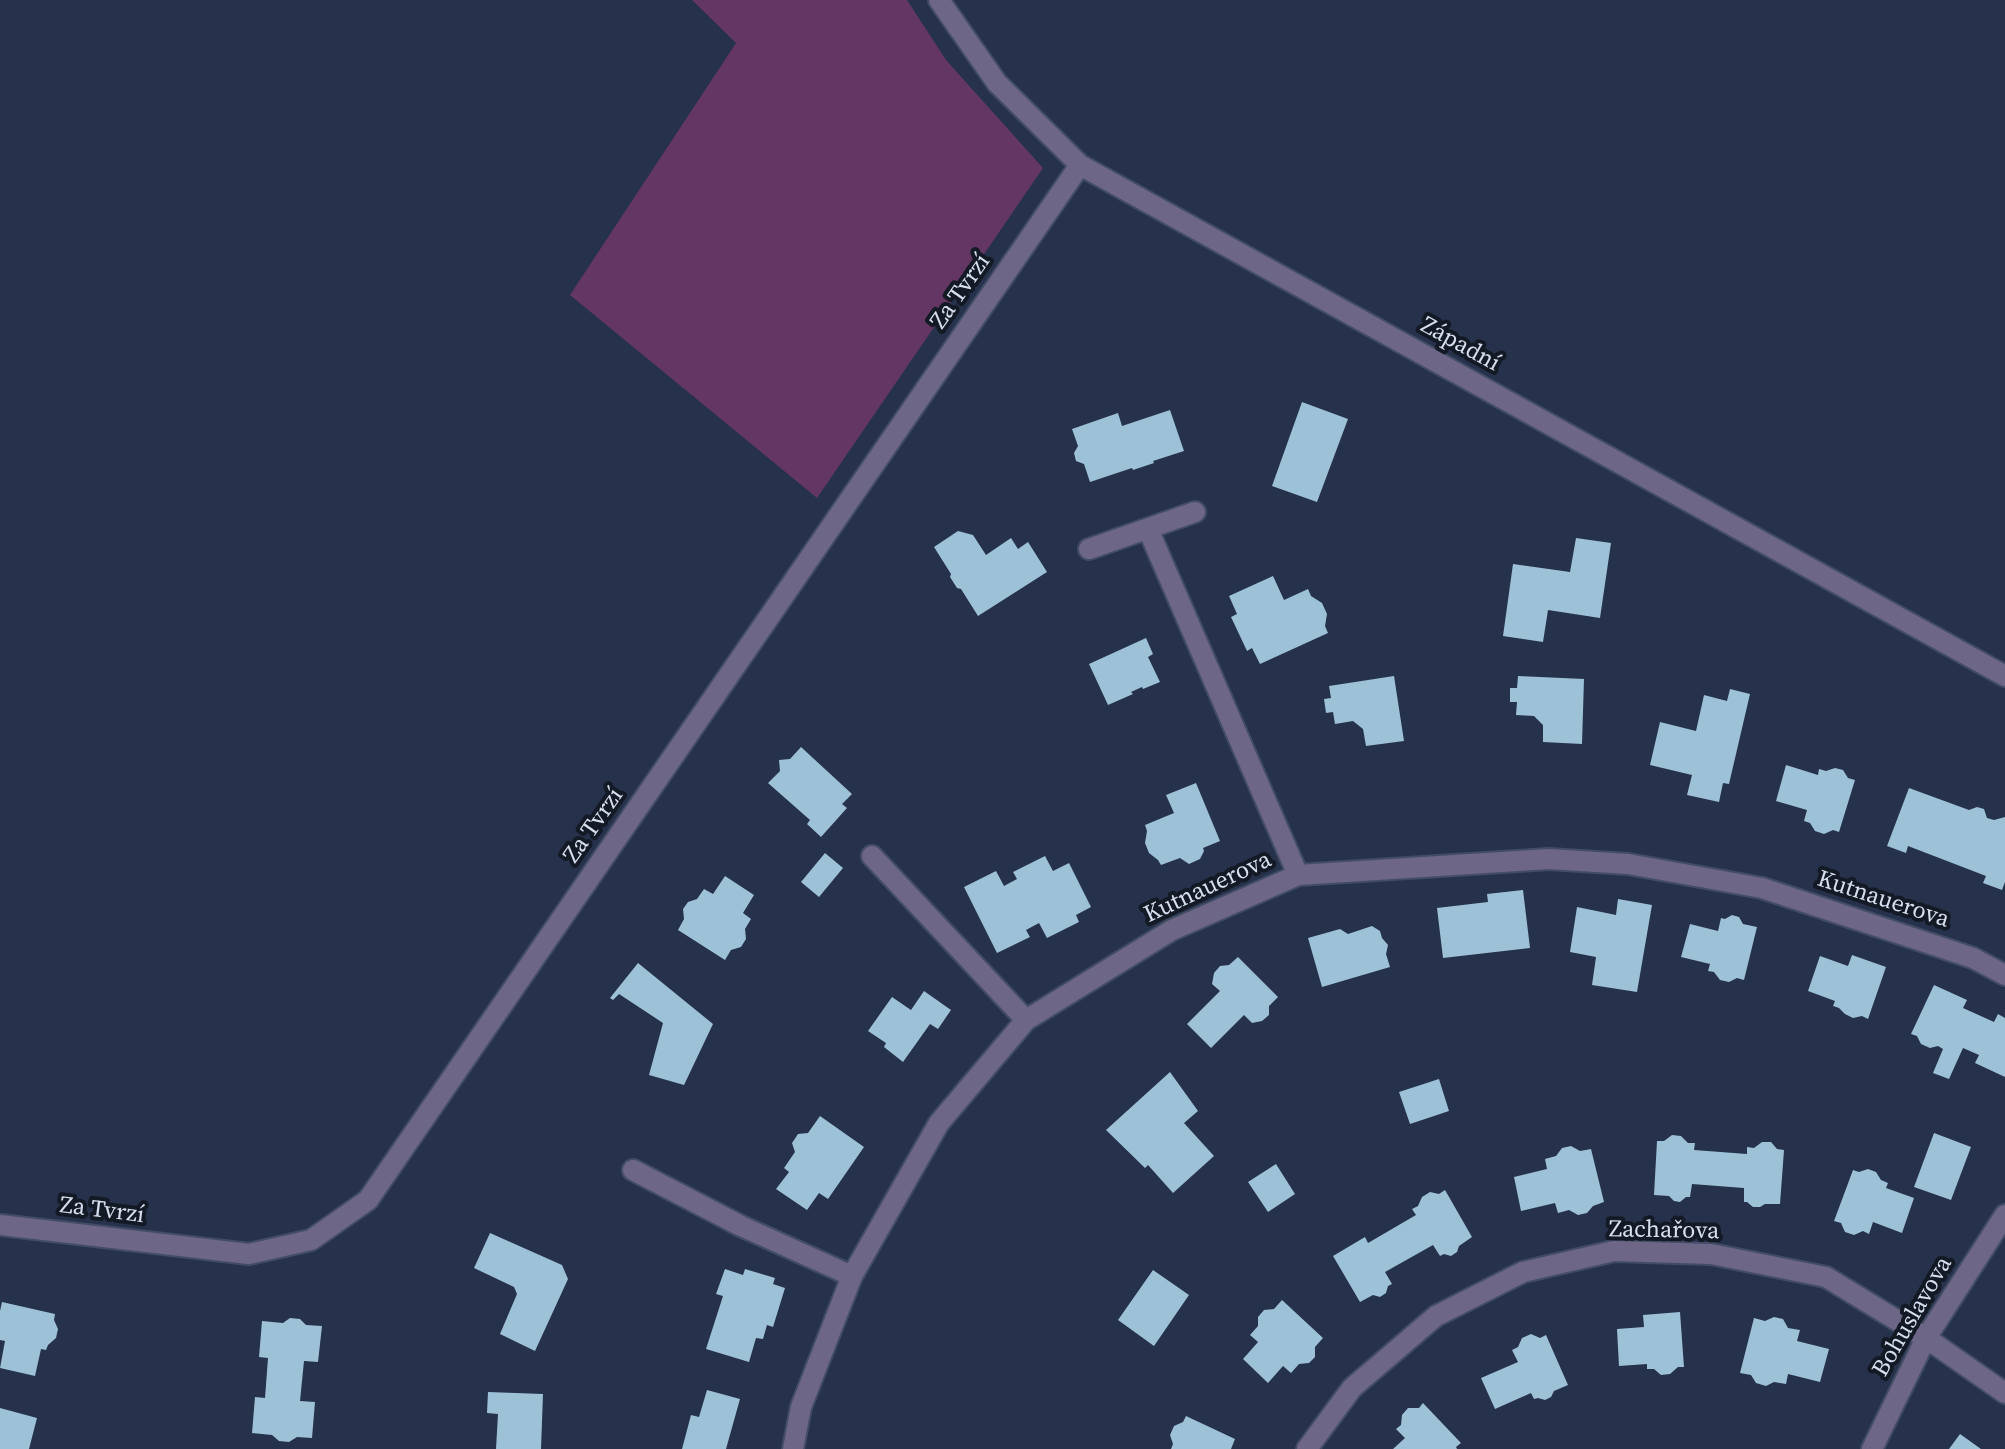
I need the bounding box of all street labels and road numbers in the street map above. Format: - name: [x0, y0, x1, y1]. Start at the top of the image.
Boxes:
- street label: Za Tvrzí: [925, 249, 997, 335]
- street label: Západní: [1415, 311, 1505, 379]
- street label: Za Tvrzí: [558, 783, 630, 869]
- street label: Kutnauerova: [1140, 846, 1276, 930]
- street label: Kutnauerova: [1813, 865, 1953, 935]
- street label: Za Tvrzí: [58, 1192, 146, 1230]
- street label: Zachařova: [1609, 1216, 1719, 1246]
- street label: Bohuslavova: [1867, 1252, 1959, 1382]

